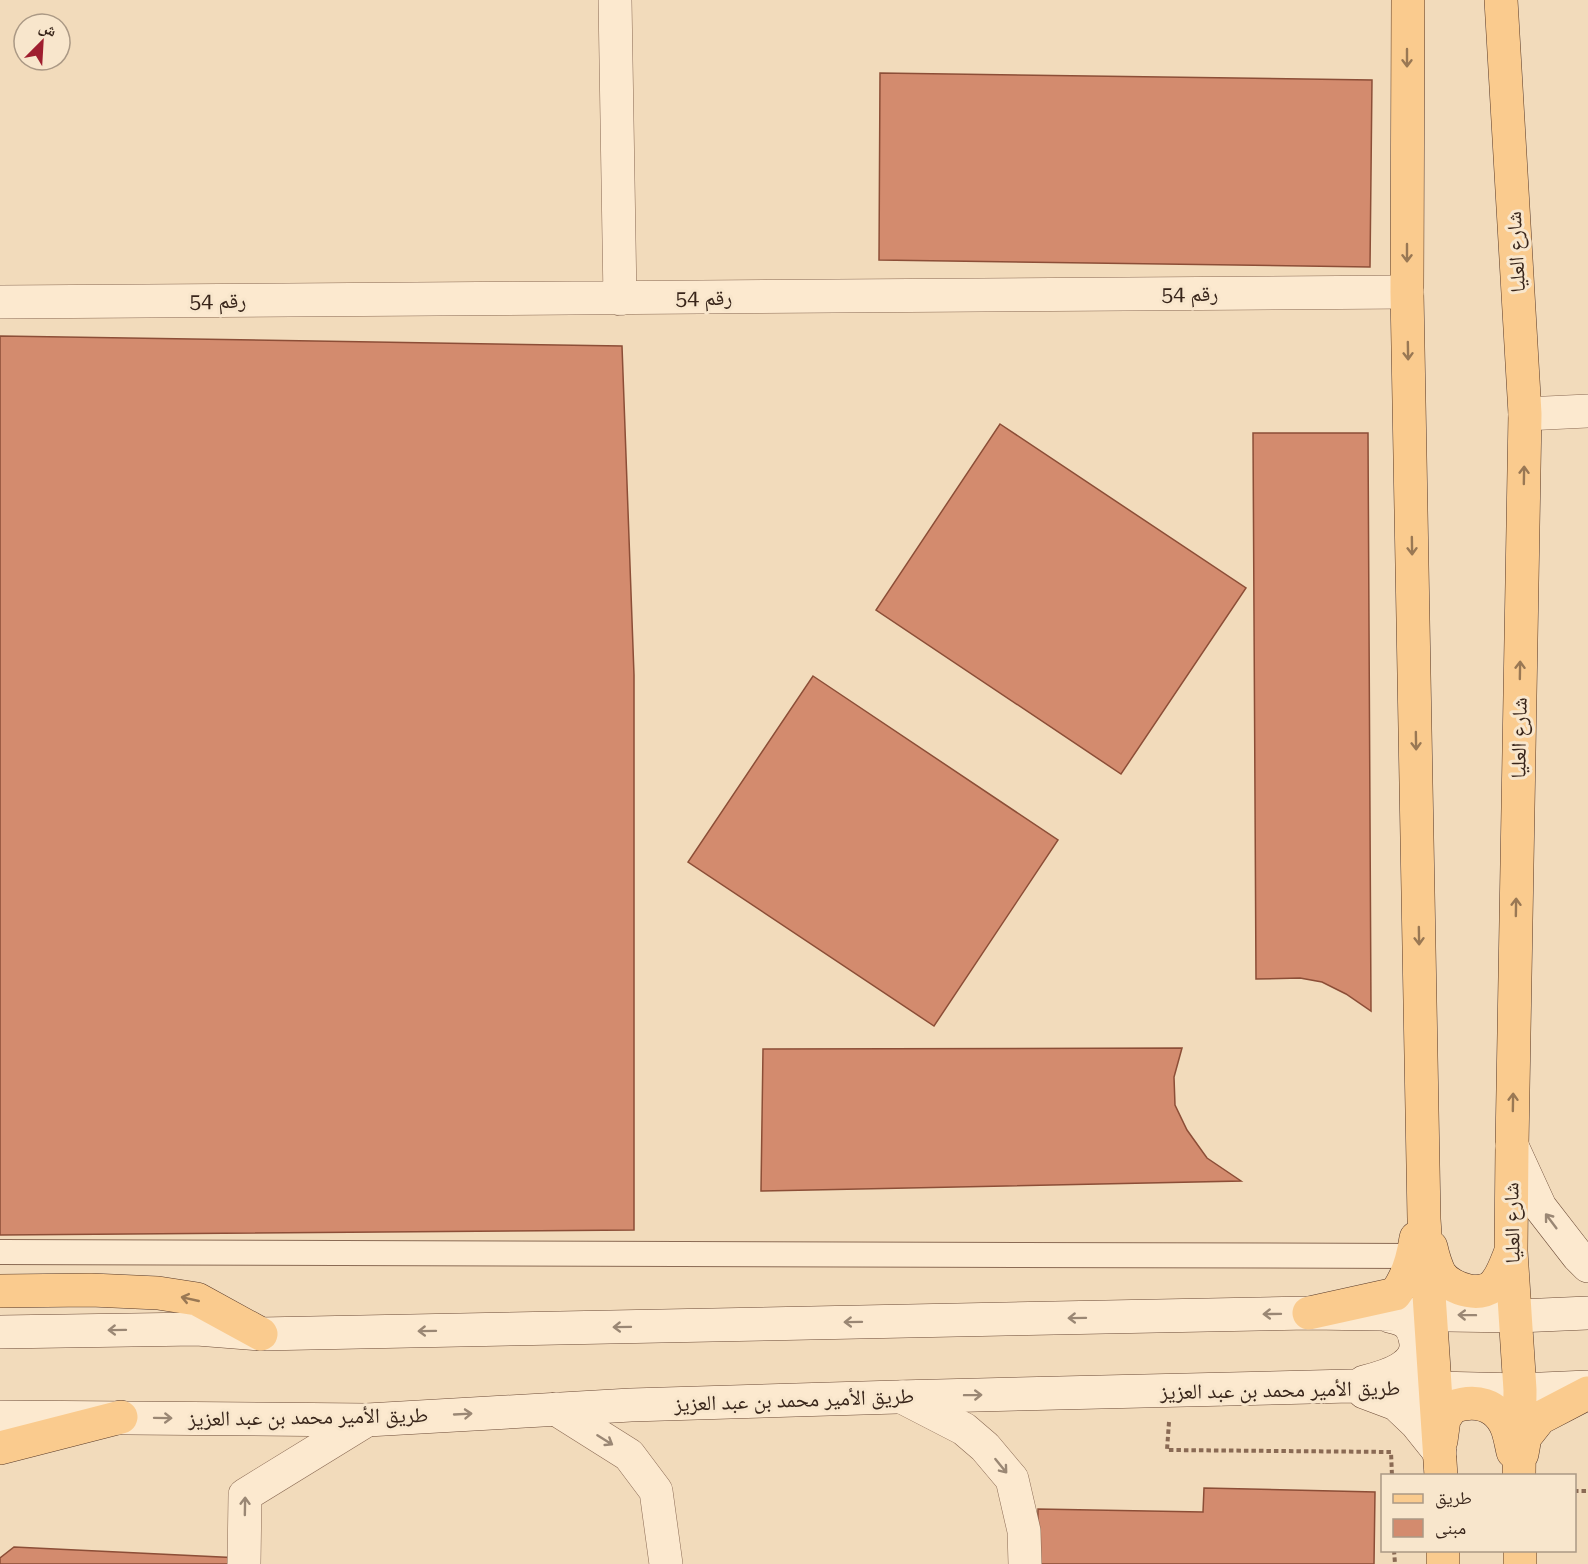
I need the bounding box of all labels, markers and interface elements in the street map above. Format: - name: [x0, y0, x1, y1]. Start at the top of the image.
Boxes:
- north arrow: [12, 12, 72, 72]
- text: ش: [36, 17, 60, 41]
- one-way arrow: [1401, 48, 1413, 68]
- street label: شارع العليا: [1502, 211, 1531, 293]
- one-way arrow: [1401, 243, 1413, 263]
- street label: رقم 54: [1162, 282, 1218, 308]
- street label: رقم 54: [676, 286, 732, 312]
- street label: رقم 54: [190, 289, 246, 315]
- one-way arrow: [1403, 340, 1414, 360]
- one-way arrow: [1518, 466, 1530, 486]
- one-way arrow: [1406, 535, 1418, 555]
- one-way arrow: [1515, 661, 1526, 681]
- street label: شارع العليا: [1506, 697, 1533, 779]
- one-way arrow: [1410, 730, 1422, 750]
- one-way arrow: [1510, 898, 1522, 918]
- one-way arrow: [1414, 925, 1425, 945]
- one-way arrow: [1507, 1093, 1518, 1113]
- street label: شارع العليا: [1499, 1182, 1526, 1264]
- one-way arrow: [1545, 1213, 1557, 1229]
- one-way arrow: [181, 1292, 200, 1304]
- one-way arrow: [1262, 1308, 1282, 1320]
- one-way arrow: [1457, 1310, 1477, 1321]
- one-way arrow: [1067, 1312, 1087, 1324]
- one-way arrow: [844, 1317, 864, 1328]
- one-way arrow: [612, 1321, 632, 1333]
- one-way arrow: [108, 1324, 128, 1336]
- one-way arrow: [417, 1325, 437, 1337]
- street label: طريق الأمير محمد بن عبد العزيز: [1159, 1376, 1400, 1405]
- street label: طريق الأمير محمد بن عبد العزيز: [672, 1384, 915, 1417]
- one-way arrow: [962, 1390, 982, 1401]
- street label: طريق الأمير محمد بن عبد العزيز: [187, 1403, 428, 1432]
- one-way arrow: [453, 1408, 473, 1419]
- one-way arrow: [153, 1412, 173, 1424]
- one-way arrow: [596, 1434, 613, 1446]
- one-way arrow: [994, 1458, 1007, 1474]
- legend: [1381, 1474, 1576, 1552]
- text: طريق: [1435, 1487, 1472, 1509]
- one-way arrow: [239, 1496, 251, 1516]
- text: مبنى: [1435, 1517, 1466, 1539]

